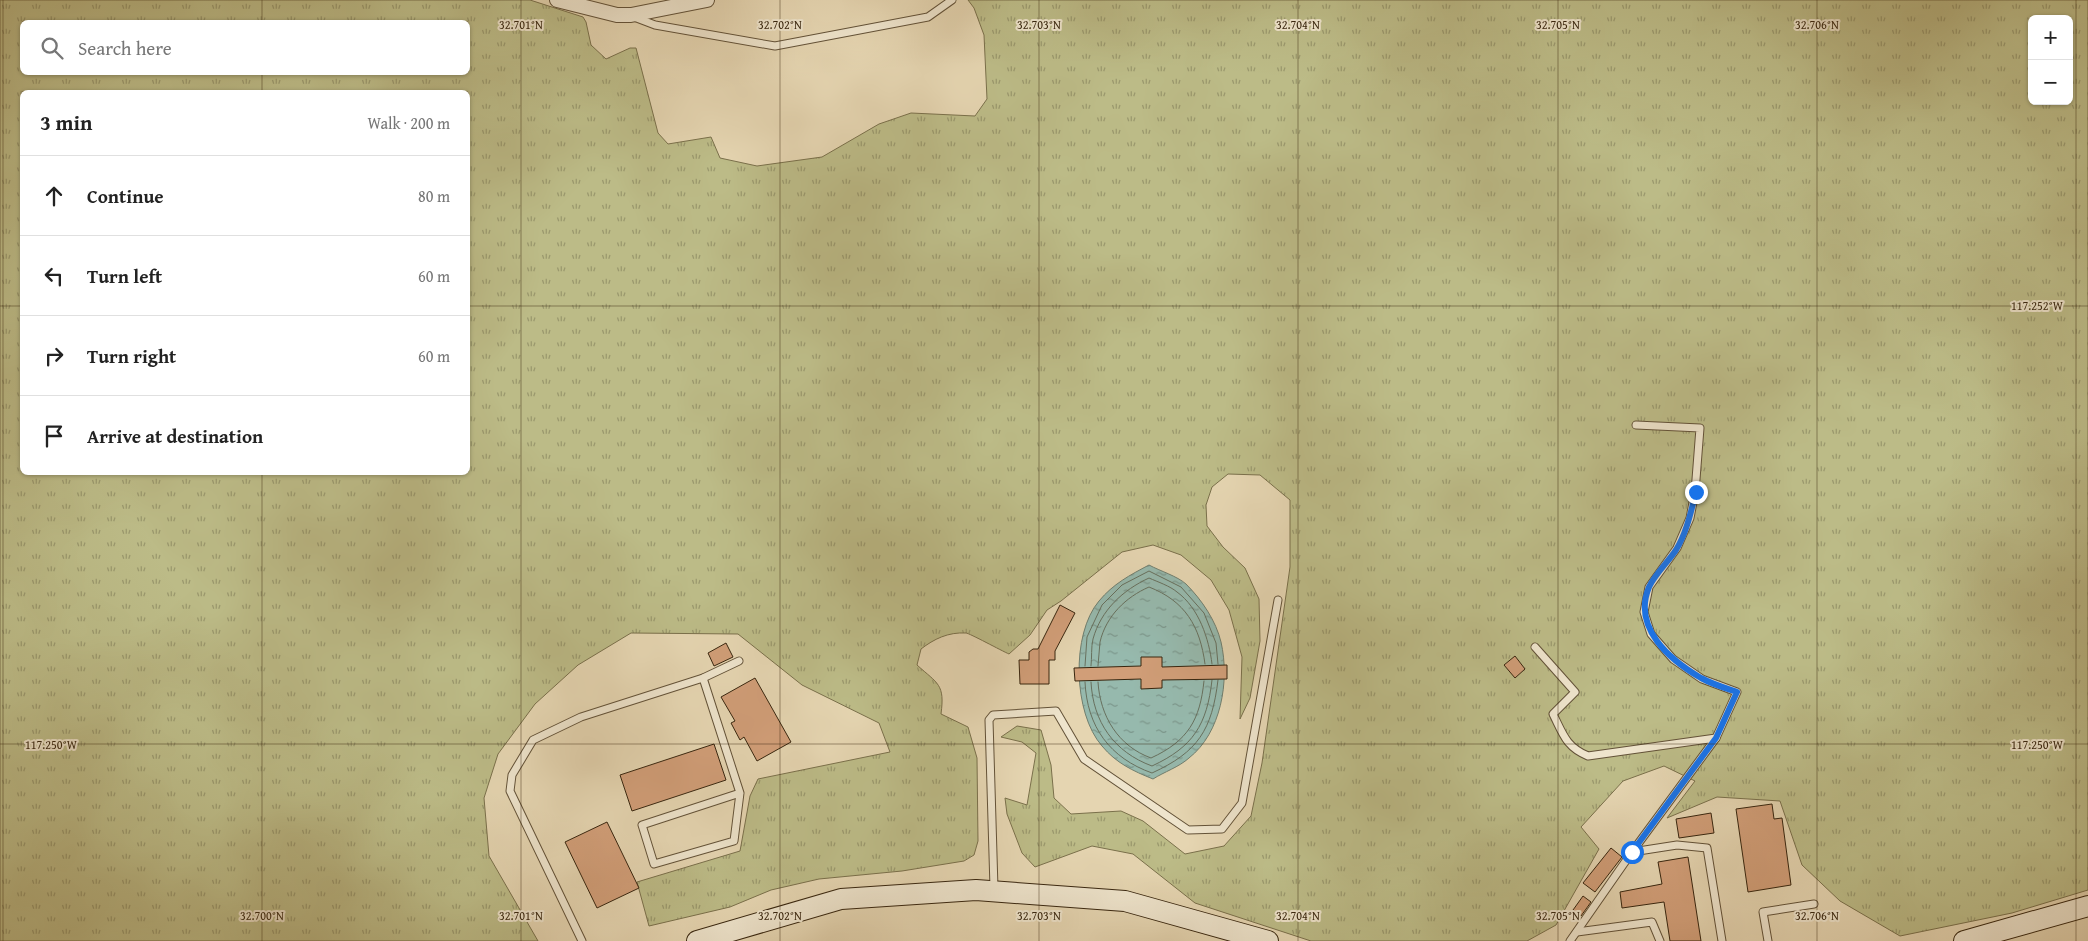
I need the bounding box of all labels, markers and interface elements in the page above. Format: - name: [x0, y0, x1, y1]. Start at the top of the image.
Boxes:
- map controls: [2028, 15, 2073, 105]
- button: +: [2028, 15, 2073, 60]
- text: 32.701°N: [499, 16, 543, 33]
- text: 32.702°N: [758, 16, 802, 33]
- text: 32.703°N: [1017, 16, 1061, 33]
- text: 32.704°N: [1276, 16, 1320, 33]
- text: 32.705°N: [1536, 16, 1580, 33]
- text: 32.706°N: [1795, 16, 1839, 33]
- search box: [20, 20, 470, 75]
- icon: search: [38, 34, 66, 62]
- text: Search here: [78, 34, 172, 62]
- button: −: [2028, 60, 2073, 105]
- text: 3 min: [40, 107, 92, 138]
- text: Walk · 200 m: [367, 111, 450, 135]
- icon: ahead: [40, 182, 68, 210]
- text: Continue: [87, 182, 164, 210]
- text: 80 m: [418, 184, 450, 208]
- icon: left: [40, 262, 68, 290]
- text: Turn left: [87, 262, 162, 290]
- text: 60 m: [418, 264, 450, 288]
- text: 117.252°W: [2011, 297, 2064, 314]
- icon: right: [40, 342, 68, 370]
- text: Turn right: [87, 342, 176, 370]
- text: 60 m: [418, 344, 450, 368]
- icon: arrive: [40, 422, 68, 450]
- text: Arrive at destination: [87, 422, 263, 450]
- route end: [1685, 481, 1708, 504]
- text: 117.250°W: [25, 736, 78, 753]
- text: 117.250°W: [2011, 736, 2064, 753]
- route start: [1621, 841, 1644, 864]
- text: 32.700°N: [240, 907, 284, 924]
- text: 32.701°N: [499, 907, 543, 924]
- text: 32.702°N: [758, 907, 802, 924]
- text: 32.703°N: [1017, 907, 1061, 924]
- text: 32.704°N: [1276, 907, 1320, 924]
- text: 32.705°N: [1536, 907, 1580, 924]
- text: 32.706°N: [1795, 907, 1839, 924]

